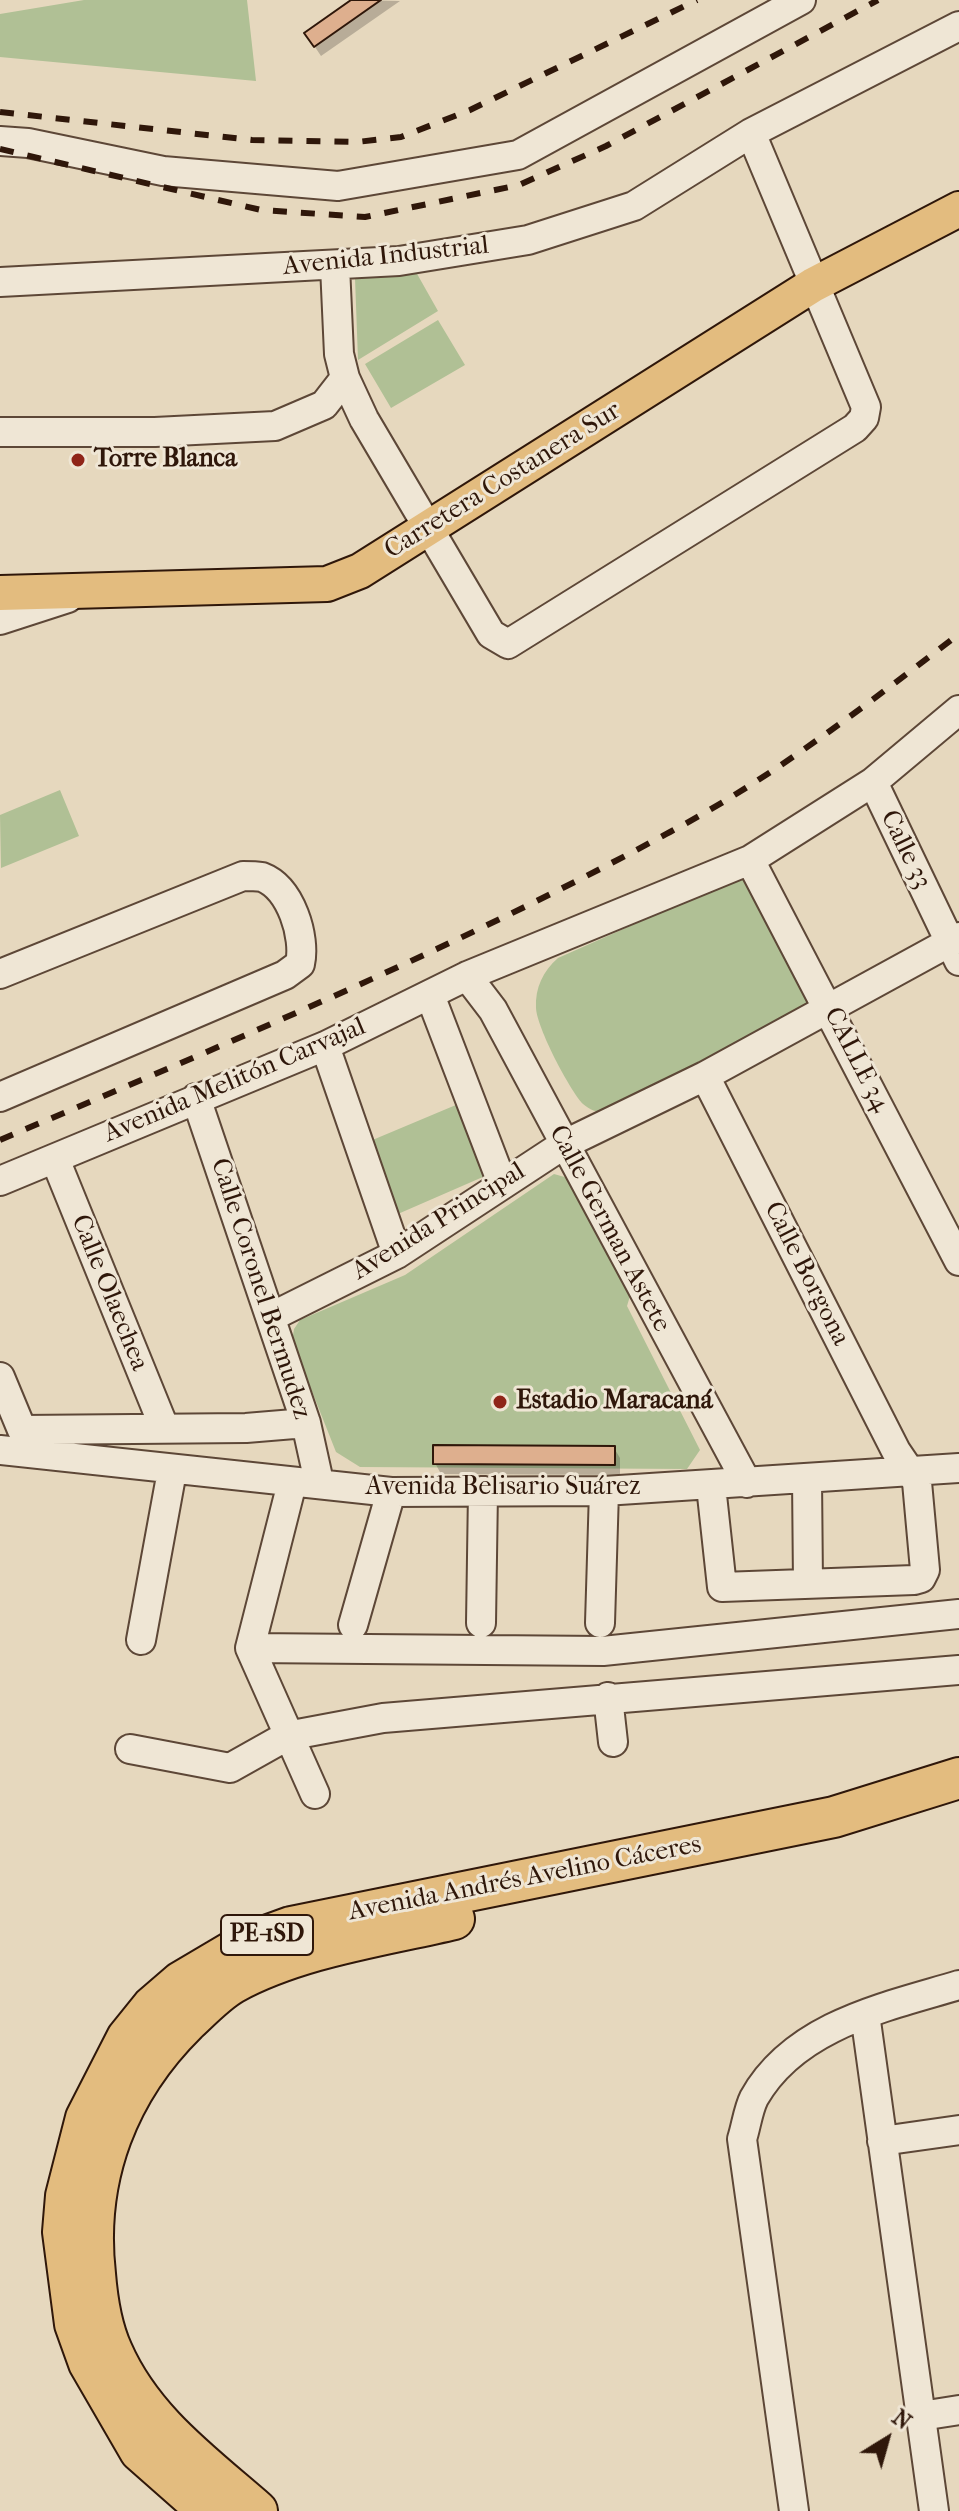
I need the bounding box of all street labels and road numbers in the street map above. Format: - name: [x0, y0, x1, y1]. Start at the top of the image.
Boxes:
- street label: Avenida Industrial: [282, 231, 490, 283]
- street label: Carretera Costanera Sur: [379, 396, 627, 566]
- street label: Calle 33: [873, 806, 937, 894]
- street label: CALLE 34: [816, 1003, 896, 1117]
- street label: Avenida Melitón Carvajal: [99, 1012, 371, 1150]
- street label: Calle German Astete: [541, 1120, 677, 1338]
- street label: Calle Coronel Bermudez: [203, 1155, 317, 1423]
- street label: Avenida Principal: [347, 1156, 531, 1288]
- street label: Calle Borgona: [756, 1197, 856, 1351]
- street label: Calle Olaechea: [64, 1210, 154, 1376]
- street label: Avenida Belisario Suárez: [366, 1472, 640, 1504]
- street label: Avenida Andrés Avelino Cáceres: [346, 1830, 704, 1928]
- road number: PE-1SD: [221, 1915, 313, 1955]

